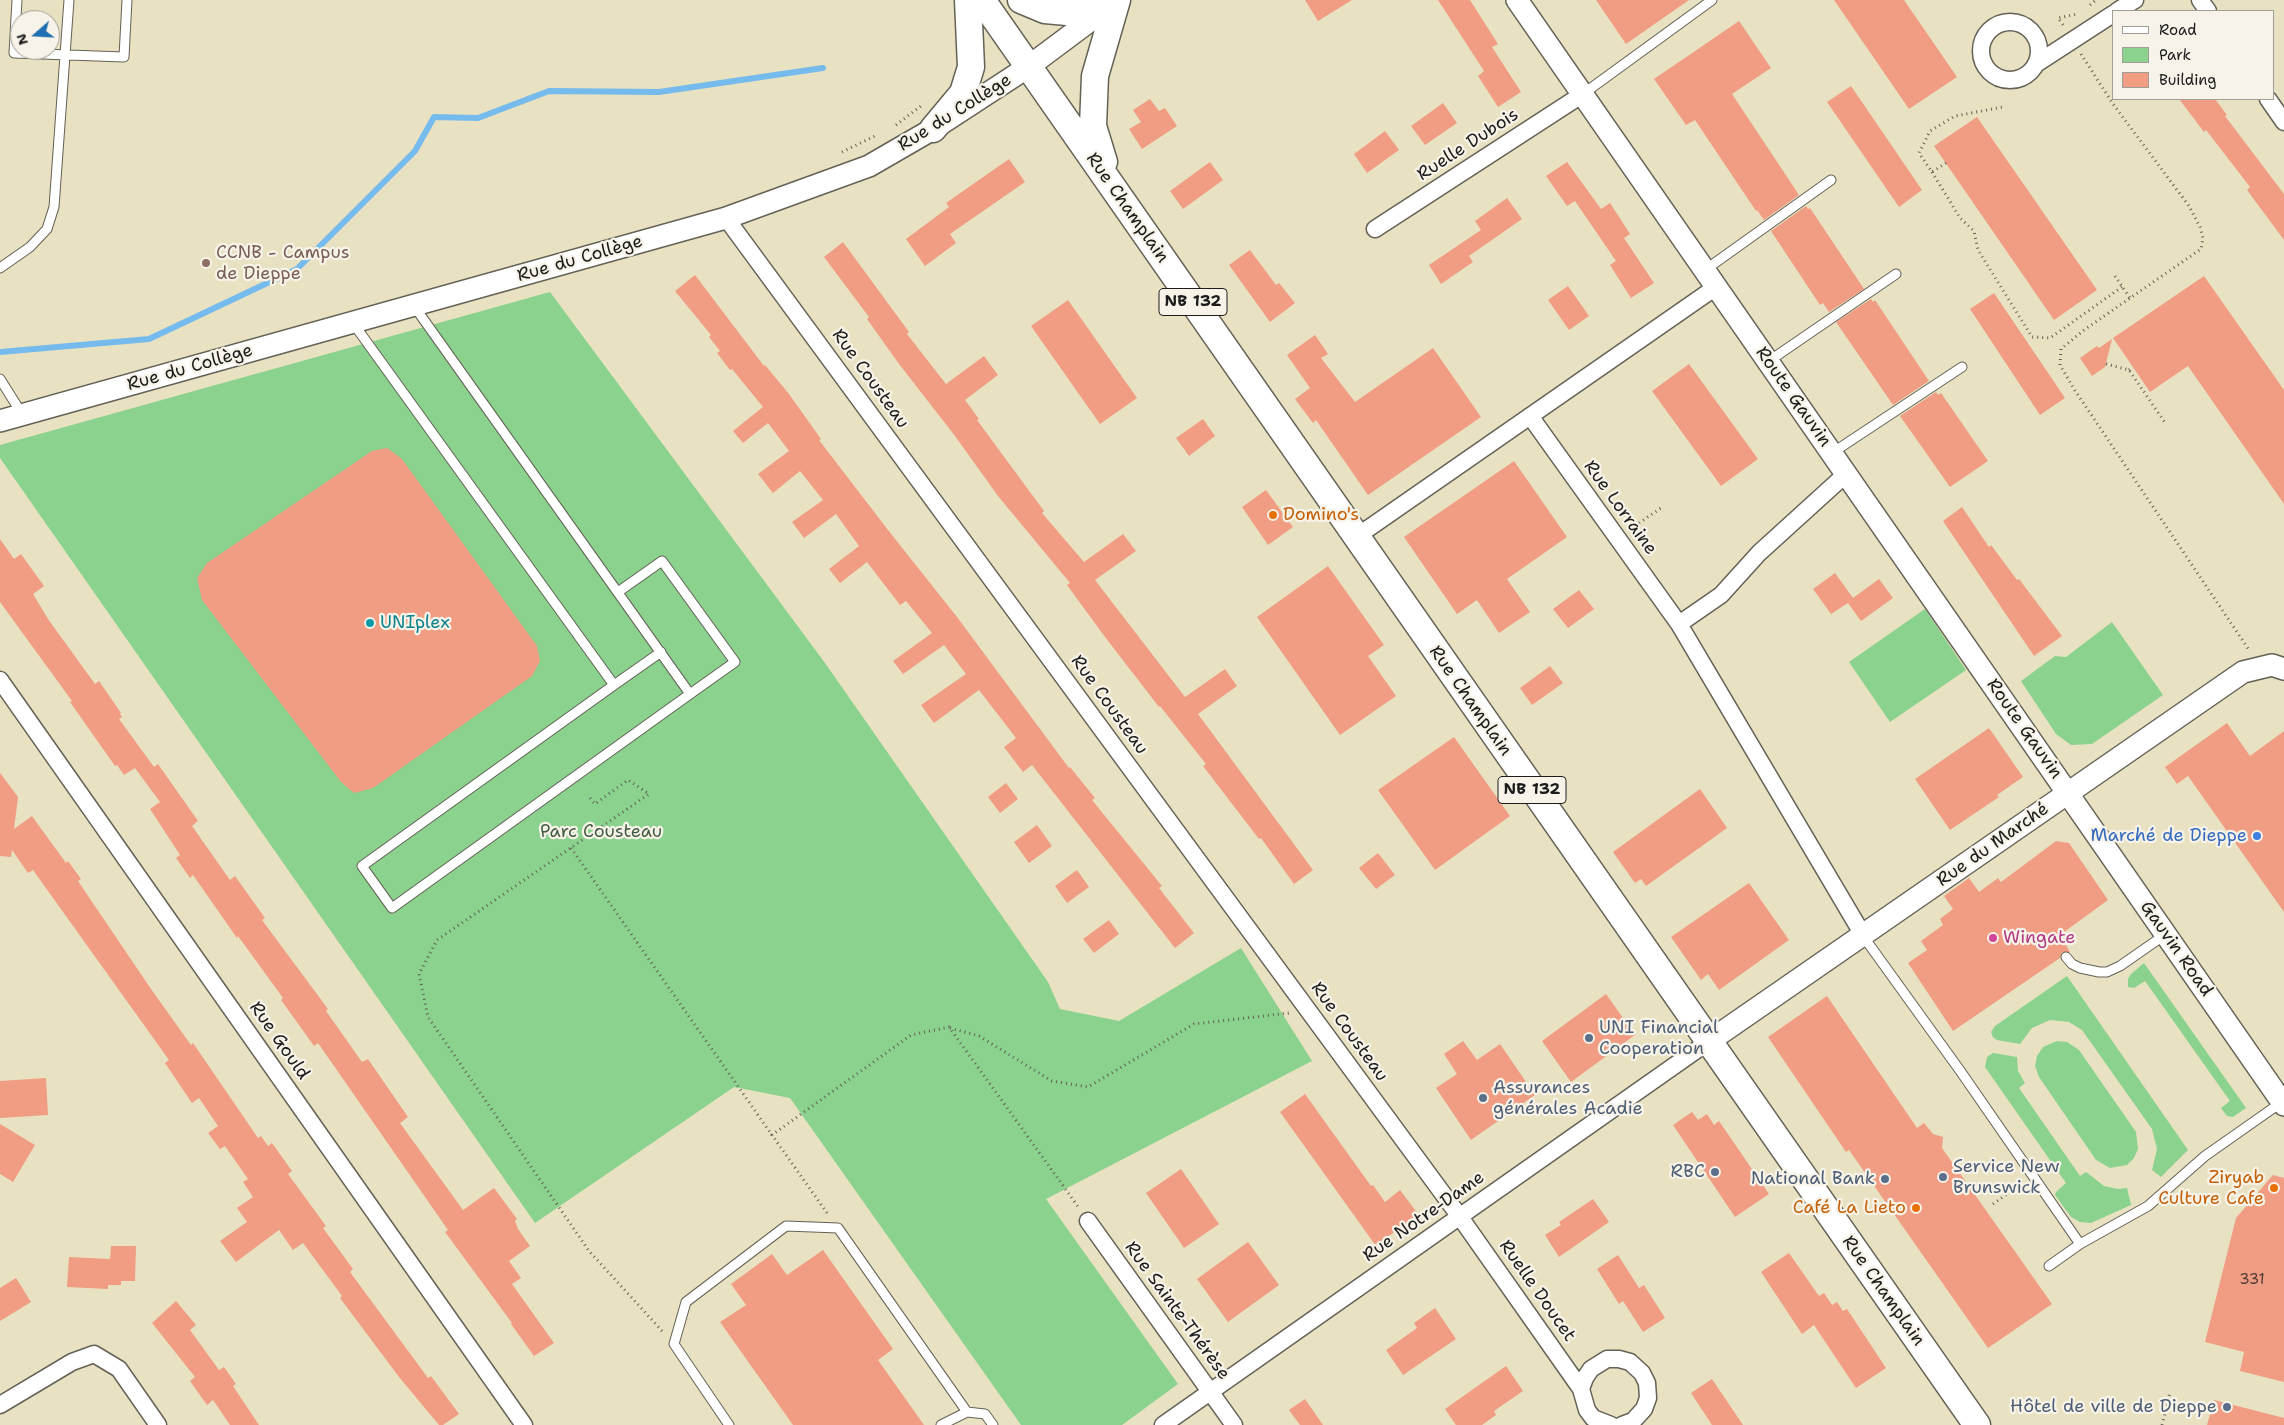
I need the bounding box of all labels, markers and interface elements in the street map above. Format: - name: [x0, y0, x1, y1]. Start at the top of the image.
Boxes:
- north arrow: [10, 10, 60, 60]
- legend: [2112, 10, 2274, 100]
- text: Road: [2159, 20, 2197, 40]
- text: N: [11, 31, 32, 48]
- text: Park: [2159, 45, 2191, 65]
- street label: Rue du Collège: [894, 70, 1016, 156]
- text: Building: [2159, 70, 2216, 90]
- street label: Ruelle Dubois: [1413, 104, 1523, 186]
- street label: Rue Champlain: [1081, 149, 1173, 267]
- street label: Rue du Collège: [515, 231, 645, 287]
- place label: CCNB - Campus de Dieppe: [216, 242, 350, 284]
- marker: CCNB - Campus de Dieppe: [200, 257, 212, 269]
- road number: NB 132: [1159, 288, 1227, 316]
- street label: Rue Cousteau: [827, 325, 913, 433]
- street label: Rue du Collège: [125, 340, 255, 396]
- street label: Route Gauvin: [1751, 343, 1835, 451]
- street label: Rue Lorraine: [1579, 457, 1661, 559]
- place label: Domino's: [1283, 504, 1359, 526]
- marker: Domino's: [1267, 509, 1279, 521]
- place label: UNIplex: [380, 612, 450, 634]
- marker: UNIplex: [364, 617, 376, 629]
- street label: Rue Champlain: [1424, 642, 1516, 760]
- street label: Rue Cousteau: [1066, 651, 1152, 759]
- street label: Route Gauvin: [1982, 675, 2066, 783]
- road number: NB 132: [1498, 776, 1566, 804]
- street label: Rue du Marché: [1933, 798, 2053, 892]
- park label: Parc Cousteau: [540, 821, 662, 843]
- place label: Marché de Dieppe: [2090, 825, 2247, 847]
- marker: Marché de Dieppe: [2251, 830, 2263, 842]
- street label: Gauvin Road: [2135, 897, 2217, 1001]
- place label: Wingate: [2003, 927, 2075, 949]
- marker: Wingate: [1987, 932, 1999, 944]
- street label: Rue Cousteau: [1306, 978, 1392, 1086]
- street label: Rue Gould: [244, 998, 314, 1084]
- place label: UNI Financial Cooperation: [1599, 1017, 1718, 1060]
- marker: UNI Financial Cooperation: [1583, 1032, 1595, 1044]
- place label: Assurances générales Acadie: [1493, 1077, 1643, 1120]
- marker: Assurances générales Acadie: [1477, 1092, 1489, 1104]
- place label: Service New Brunswick: [1953, 1156, 2060, 1198]
- place label: RBC: [1671, 1161, 1705, 1183]
- marker: RBC: [1709, 1166, 1721, 1178]
- street label: Rue Notre-Dame: [1359, 1167, 1489, 1267]
- place label: Ziryab Culture Cafe: [2158, 1167, 2264, 1210]
- place label: National Bank: [1751, 1168, 1875, 1190]
- marker: Service New Brunswick: [1937, 1171, 1949, 1183]
- marker: National Bank: [1879, 1173, 1891, 1185]
- marker: Ziryab Culture Cafe: [2268, 1182, 2280, 1194]
- place label: Café La Lieto: [1793, 1197, 1906, 1219]
- marker: Café La Lieto: [1910, 1202, 1922, 1214]
- street label: Rue Champlain: [1837, 1232, 1929, 1350]
- street label: Ruelle Doucet: [1494, 1236, 1580, 1346]
- street label: Rue Sainte-Thérèse: [1120, 1238, 1234, 1384]
- house number: 331: [2239, 1271, 2265, 1289]
- place label: Hôtel de ville de Dieppe: [2010, 1396, 2217, 1418]
- marker: Hôtel de ville de Dieppe: [2221, 1401, 2233, 1413]

